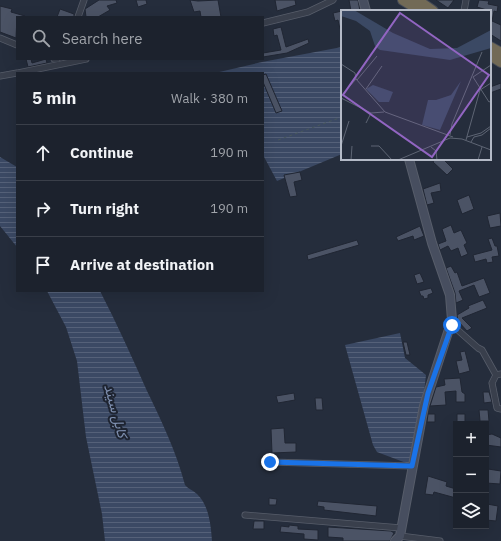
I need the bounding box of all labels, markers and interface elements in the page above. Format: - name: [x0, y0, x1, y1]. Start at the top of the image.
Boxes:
- inset map: [341, 10, 491, 160]
- search box: [16, 16, 264, 60]
- icon: search: [30, 27, 52, 49]
- text: Search here: [62, 29, 142, 48]
- text: 5 min: [32, 87, 76, 109]
- text: Walk · 380 m: [171, 90, 248, 107]
- icon: ahead: [32, 142, 54, 164]
- text: Continue: [70, 143, 134, 162]
- text: 190 m: [210, 144, 248, 161]
- icon: right: [32, 198, 54, 220]
- text: Turn right: [70, 199, 139, 218]
- text: 190 m: [210, 200, 248, 217]
- icon: arrive: [32, 254, 54, 276]
- text: Arrive at destination: [70, 255, 214, 274]
- route start: [443, 316, 461, 334]
- water label: کابل سيند: [100, 382, 133, 443]
- map controls: [453, 421, 489, 529]
- button: +: [453, 421, 489, 457]
- route end: [261, 453, 279, 471]
- button: −: [453, 457, 489, 493]
- button: layers: [453, 493, 489, 529]

